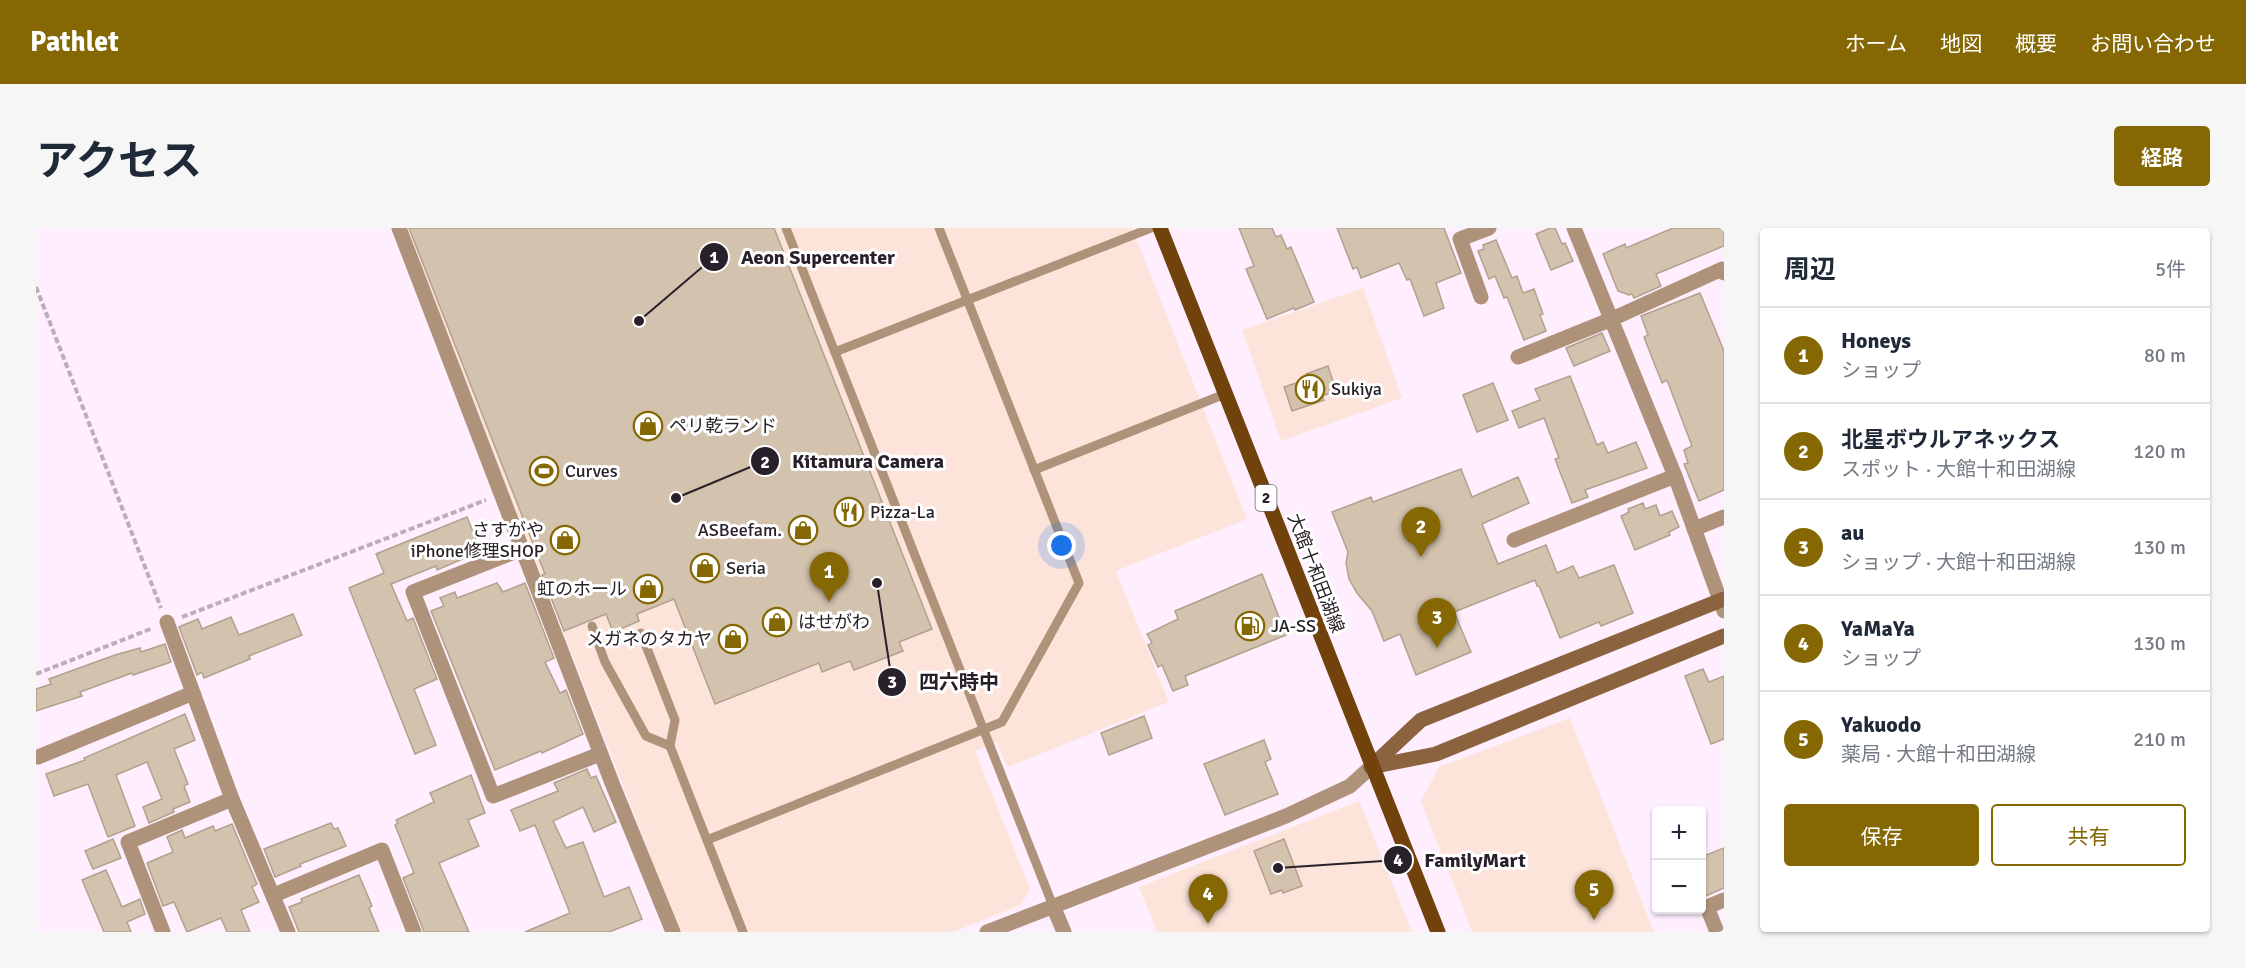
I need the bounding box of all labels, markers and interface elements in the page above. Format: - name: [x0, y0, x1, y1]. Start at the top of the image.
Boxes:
- text: Pathlet: [30, 25, 119, 59]
- text: ホーム: [1845, 31, 1907, 57]
- text: 地図: [1940, 31, 1982, 57]
- text: 概要: [2015, 31, 2057, 57]
- text: お問い合わせ: [2090, 31, 2216, 57]
- button: 経路: [2114, 126, 2210, 186]
- text: アクセス: [36, 136, 202, 187]
- callout: Aeon Supercenter: [699, 238, 908, 276]
- text: Aeon Supercenter: [741, 245, 895, 270]
- text: 1: [709, 246, 719, 268]
- text: 周辺: [1784, 254, 1836, 286]
- text: 5件: [2155, 257, 2186, 282]
- text: Honeys: [1841, 327, 1911, 354]
- text: 1: [1798, 343, 1809, 368]
- text: 80 m: [2144, 343, 2186, 368]
- text: ショップ: [1841, 358, 1921, 383]
- restaurant icon: Sukiya: [1294, 373, 1326, 405]
- place label: Sukiya: [1331, 378, 1382, 400]
- shop icon: ペリ乾ランド: [632, 410, 664, 442]
- place label: ペリ乾ランド: [669, 415, 777, 437]
- text: 北星ボウルアネックス: [1841, 426, 2060, 453]
- text: 2: [1798, 439, 1809, 464]
- text: 120 m: [2133, 439, 2186, 464]
- callout: Kitamura Camera: [750, 442, 956, 480]
- text: Kitamura Camera: [792, 449, 944, 474]
- text: 2: [760, 451, 770, 473]
- sports icon: Curves: [528, 455, 560, 487]
- text: スポット · 大館十和田湖線: [1841, 457, 2076, 482]
- place label: Curves: [565, 460, 618, 482]
- road number: 2: [1256, 485, 1276, 511]
- restaurant icon: Pizza-La: [833, 496, 865, 528]
- place label: Pizza-La: [870, 501, 935, 523]
- pin: 2: [1402, 508, 1440, 557]
- street label: 大館十和田湖線: [1283, 510, 1349, 636]
- shop icon: ASBeefam.: [787, 514, 819, 546]
- place label: さすがや iPhone修理SHOP: [411, 519, 544, 562]
- place label: ASBeefam.: [698, 519, 782, 541]
- text: au: [1841, 519, 1864, 546]
- shop icon: さすがや iPhone修理SHOP: [549, 524, 581, 556]
- your location: [1047, 531, 1076, 560]
- text: 3: [1798, 535, 1809, 560]
- text: 130 m: [2133, 535, 2186, 560]
- text: ショップ · 大館十和田湖線: [1841, 550, 2076, 575]
- shop icon: Seria: [689, 552, 721, 584]
- pin: 1: [810, 552, 848, 602]
- place label: Seria: [726, 557, 766, 579]
- shop icon: 虹のホール: [632, 573, 664, 605]
- place label: 虹のホール: [537, 578, 627, 600]
- pin: 3: [1418, 598, 1456, 648]
- shop icon: はせがわ: [761, 606, 793, 638]
- fuel station icon: JA-SS: [1234, 610, 1266, 642]
- place label: はせがわ: [798, 611, 870, 633]
- place label: JA-SS: [1271, 615, 1316, 637]
- text: YaMaYa: [1841, 615, 1915, 642]
- shop icon: メガネのタカヤ: [717, 623, 749, 655]
- place label: メガネのタカヤ: [586, 628, 712, 650]
- text: 4: [1798, 631, 1809, 656]
- text: 130 m: [2133, 631, 2186, 656]
- text: ショップ: [1841, 646, 1921, 671]
- callout: 四六時中: [877, 663, 1011, 701]
- text: 四六時中: [919, 670, 999, 695]
- text: 3: [887, 671, 897, 693]
- text: Yakuodo: [1841, 711, 1921, 738]
- text: 5: [1798, 727, 1809, 752]
- text: 210 m: [2133, 727, 2186, 752]
- text: 薬局 · 大館十和田湖線: [1841, 742, 2036, 767]
- button: 保存: [1784, 804, 1979, 866]
- button: 共有: [1991, 804, 2186, 866]
- map controls: [1652, 806, 1706, 914]
- button: +: [1652, 806, 1706, 860]
- callout: FamilyMart: [1383, 841, 1538, 879]
- text: FamilyMart: [1424, 848, 1526, 873]
- text: 4: [1393, 849, 1403, 871]
- button: −: [1652, 860, 1706, 914]
- pin: 5: [1574, 870, 1614, 920]
- pin: 4: [1188, 874, 1228, 924]

